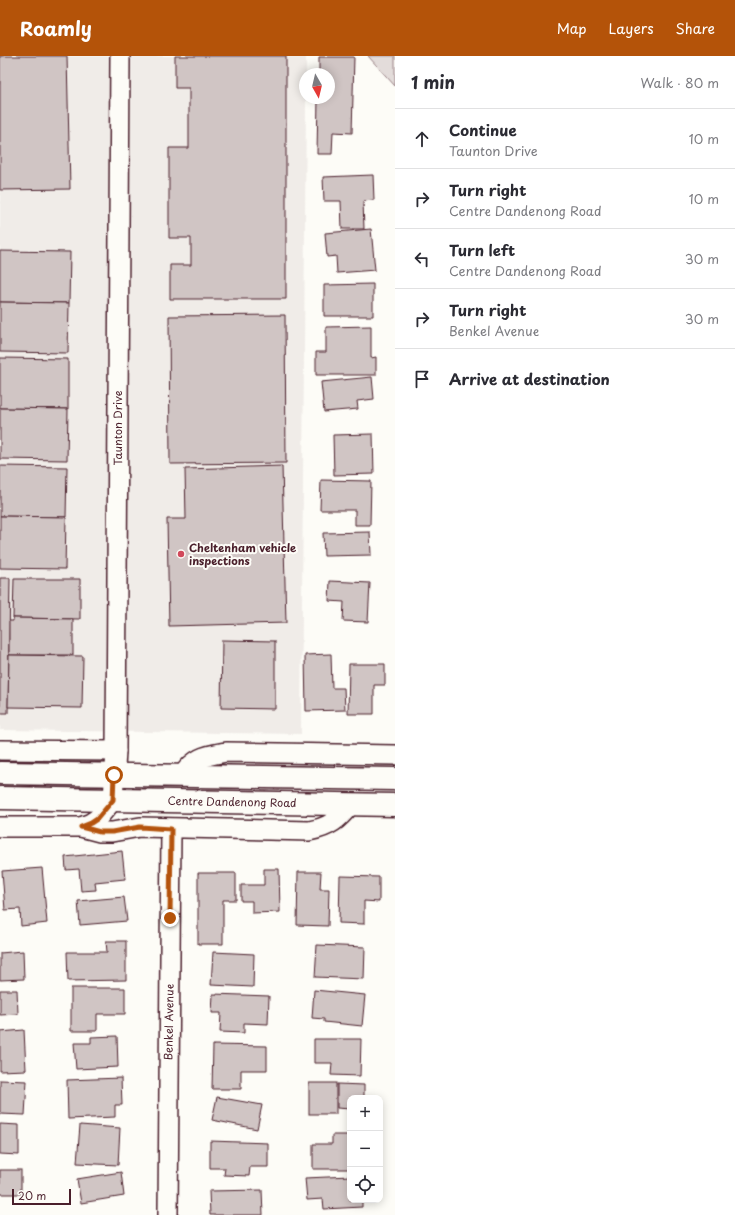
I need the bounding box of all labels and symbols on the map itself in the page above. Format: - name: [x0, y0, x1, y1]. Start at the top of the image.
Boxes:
- north arrow: [299, 68, 335, 104]
- street label: Taunton Drive: [109, 390, 126, 466]
- place label: Cheltenham vehicle inspections: [189, 539, 297, 569]
- marker: Cheltenham vehicle inspections: [176, 549, 186, 559]
- route start: [105, 766, 123, 784]
- street label: Centre Dandenong Road: [167, 792, 297, 811]
- route end: [161, 909, 179, 927]
- street label: Benkel Avenue: [159, 983, 178, 1060]
- scale bar: [12, 1187, 71, 1206]

